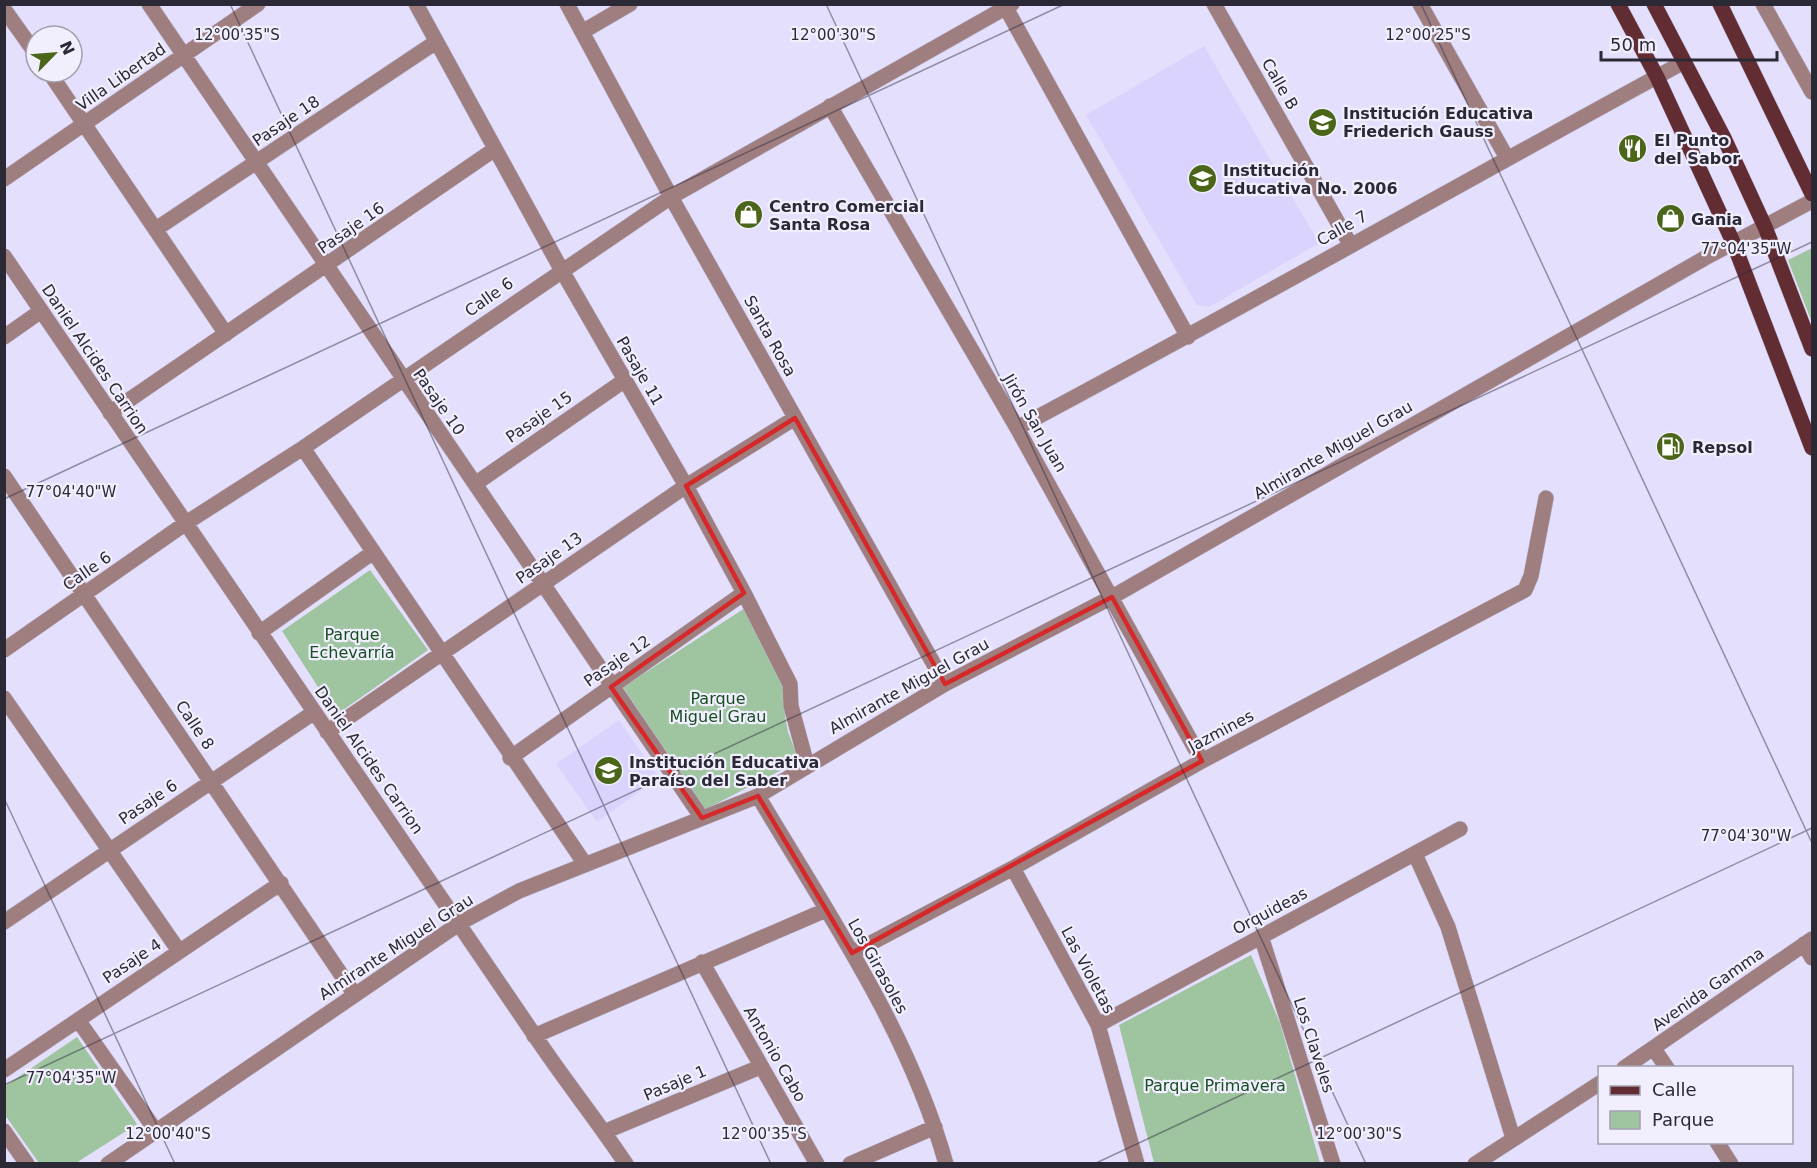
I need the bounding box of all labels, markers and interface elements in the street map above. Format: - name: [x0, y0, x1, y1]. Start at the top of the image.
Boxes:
- north arrow: [24, 24, 84, 84]
- scale bar: [1601, 24, 1776, 62]
- text: 12°00'35"S: [194, 26, 280, 44]
- text: 12°00'30"S: [790, 26, 876, 44]
- text: 12°00'25"S: [1385, 26, 1471, 44]
- text: 50 m: [1610, 34, 1656, 55]
- text: N: [56, 38, 79, 58]
- street label: Villa Libertad: [73, 39, 169, 115]
- street label: Calle B: [1258, 55, 1302, 113]
- street label: Pasaje 18: [249, 92, 323, 150]
- place label: Institución Educativa Friederich Gauss: [1343, 104, 1533, 141]
- school or university icon: Institución Educativa Friederich Gauss: [1306, 106, 1338, 138]
- place label: El Punto del Sabor: [1654, 131, 1740, 168]
- restaurant icon: El Punto del Sabor: [1617, 133, 1649, 165]
- place label: Institución Educativa No. 2006: [1223, 161, 1398, 198]
- school or university icon: Institución Educativa No. 2006: [1186, 163, 1218, 195]
- place label: Centro Comercial Santa Rosa: [769, 197, 924, 234]
- street label: Pasaje 16: [314, 198, 388, 258]
- shop icon: Centro Comercial Santa Rosa: [732, 199, 764, 231]
- shop icon: Gania: [1654, 203, 1686, 235]
- street label: Calle 7: [1313, 206, 1371, 250]
- place label: Gania: [1691, 210, 1743, 229]
- text: 77°04'35"W: [1701, 240, 1791, 258]
- street label: Calle 6: [461, 273, 517, 321]
- street label: Daniel Alcides Carrion: [38, 281, 152, 437]
- street label: Santa Rosa: [740, 292, 800, 380]
- street label: Pasaje 11: [613, 333, 667, 409]
- street label: Pasaje 10: [409, 365, 469, 439]
- street label: Jirón San Juan: [999, 370, 1071, 476]
- street label: Pasaje 15: [502, 387, 576, 447]
- street label: Almirante Miguel Grau: [1250, 397, 1416, 503]
- fuel station icon: Repsol: [1655, 431, 1687, 463]
- place label: Repsol: [1692, 438, 1753, 457]
- text: 77°04'40"W: [26, 483, 116, 501]
- street label: Pasaje 13: [512, 528, 586, 588]
- street label: Calle 6: [59, 547, 115, 595]
- park label: Parque Echevarría: [309, 625, 395, 662]
- street label: Pasaje 12: [580, 631, 654, 691]
- street label: Almirante Miguel Grau: [826, 634, 992, 738]
- street label: Daniel Alcides Carrion: [311, 682, 427, 838]
- park label: Parque Miguel Grau: [670, 689, 766, 726]
- street label: Calle 8: [172, 697, 218, 753]
- street label: Jazmines: [1184, 706, 1257, 757]
- place label: Institución Educativa Paraíso del Saber: [629, 753, 819, 790]
- school or university icon: Institución Educativa Paraíso del Saber: [592, 755, 624, 787]
- street label: Pasaje 6: [115, 776, 181, 828]
- text: 77°04'30"W: [1701, 827, 1791, 845]
- street label: Orquideas: [1229, 883, 1311, 939]
- street label: Almirante Miguel Grau: [315, 890, 477, 1004]
- street label: Los Girasoles: [844, 915, 912, 1017]
- street label: Las Violetas: [1057, 923, 1119, 1017]
- street label: Pasaje 4: [99, 935, 165, 987]
- street label: Avenida Gamma: [1648, 943, 1768, 1035]
- street label: Los Claveles: [1290, 995, 1338, 1095]
- street label: Antonio Cabo: [740, 1003, 810, 1105]
- street label: Pasaje 1: [641, 1061, 709, 1105]
- legend: [1598, 1066, 1793, 1144]
- text: 77°04'35"W: [26, 1069, 116, 1087]
- park label: Parque Primavera: [1144, 1076, 1286, 1095]
- text: Calle: [1652, 1079, 1697, 1100]
- text: Parque: [1652, 1109, 1714, 1130]
- text: 12°00'40"S: [125, 1125, 211, 1143]
- text: 12°00'35"S: [721, 1125, 807, 1143]
- text: 12°00'30"S: [1316, 1125, 1402, 1143]

